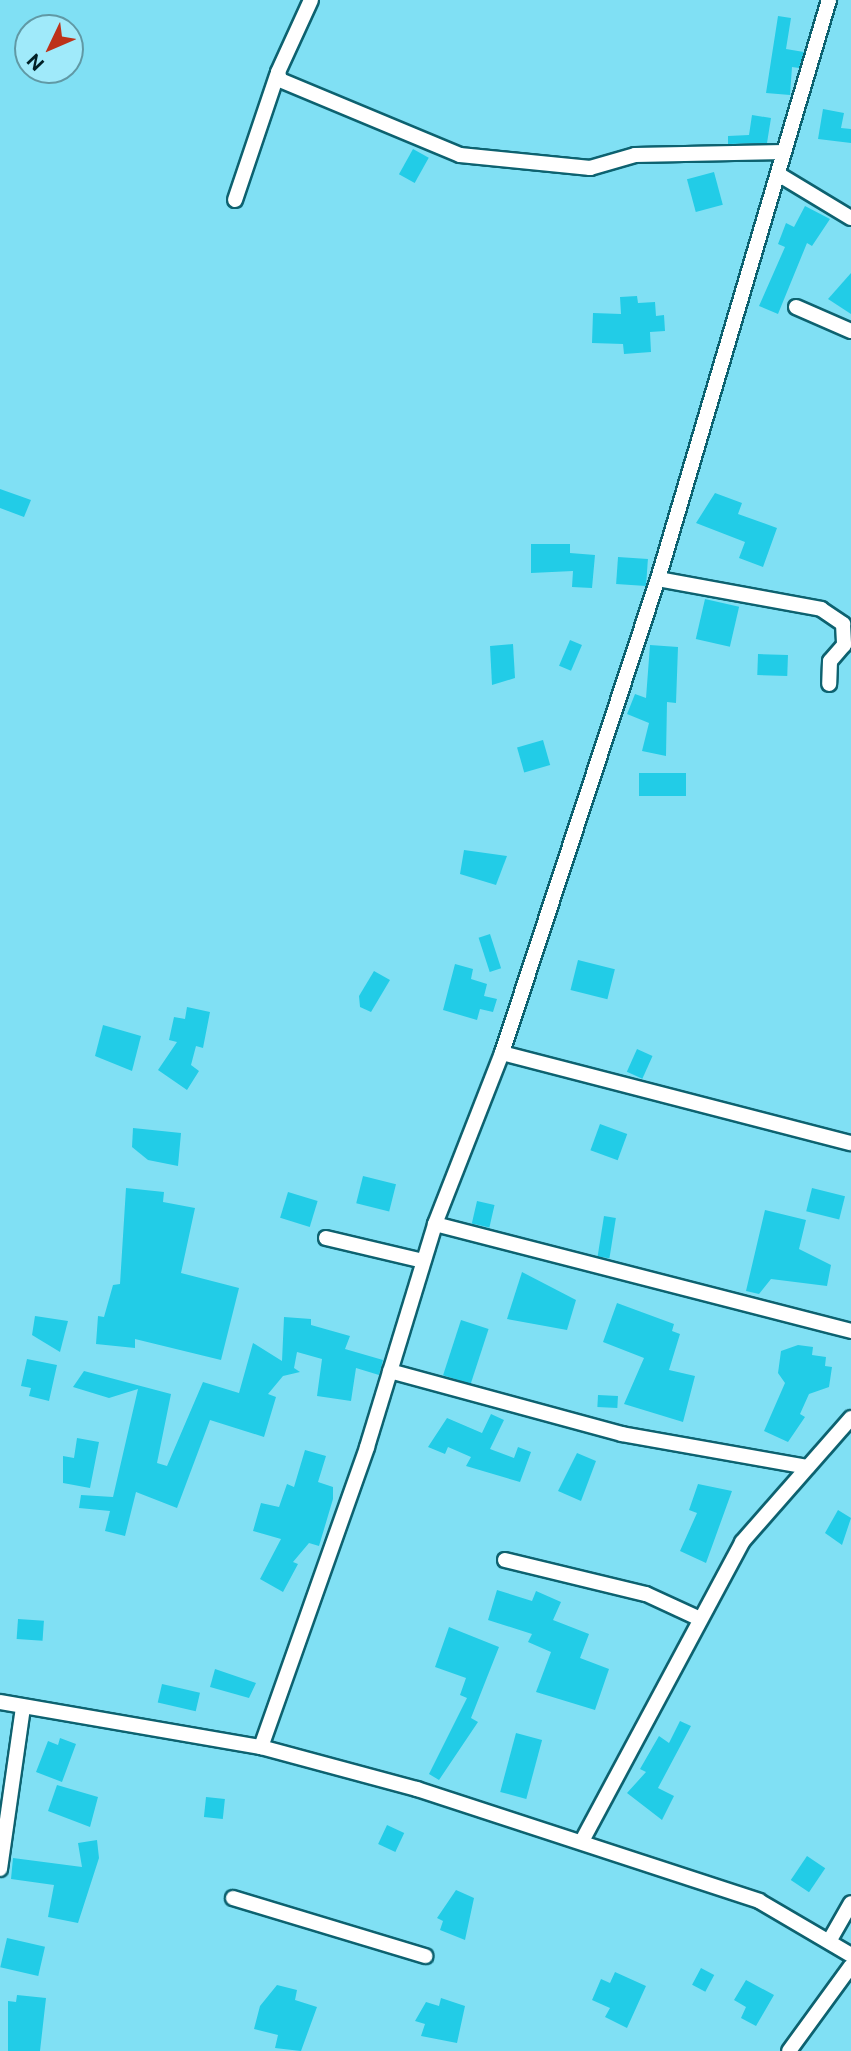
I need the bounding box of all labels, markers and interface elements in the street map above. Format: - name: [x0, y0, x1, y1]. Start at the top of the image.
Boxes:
- north arrow: [14, 14, 84, 84]
- text: N: [22, 49, 48, 75]

